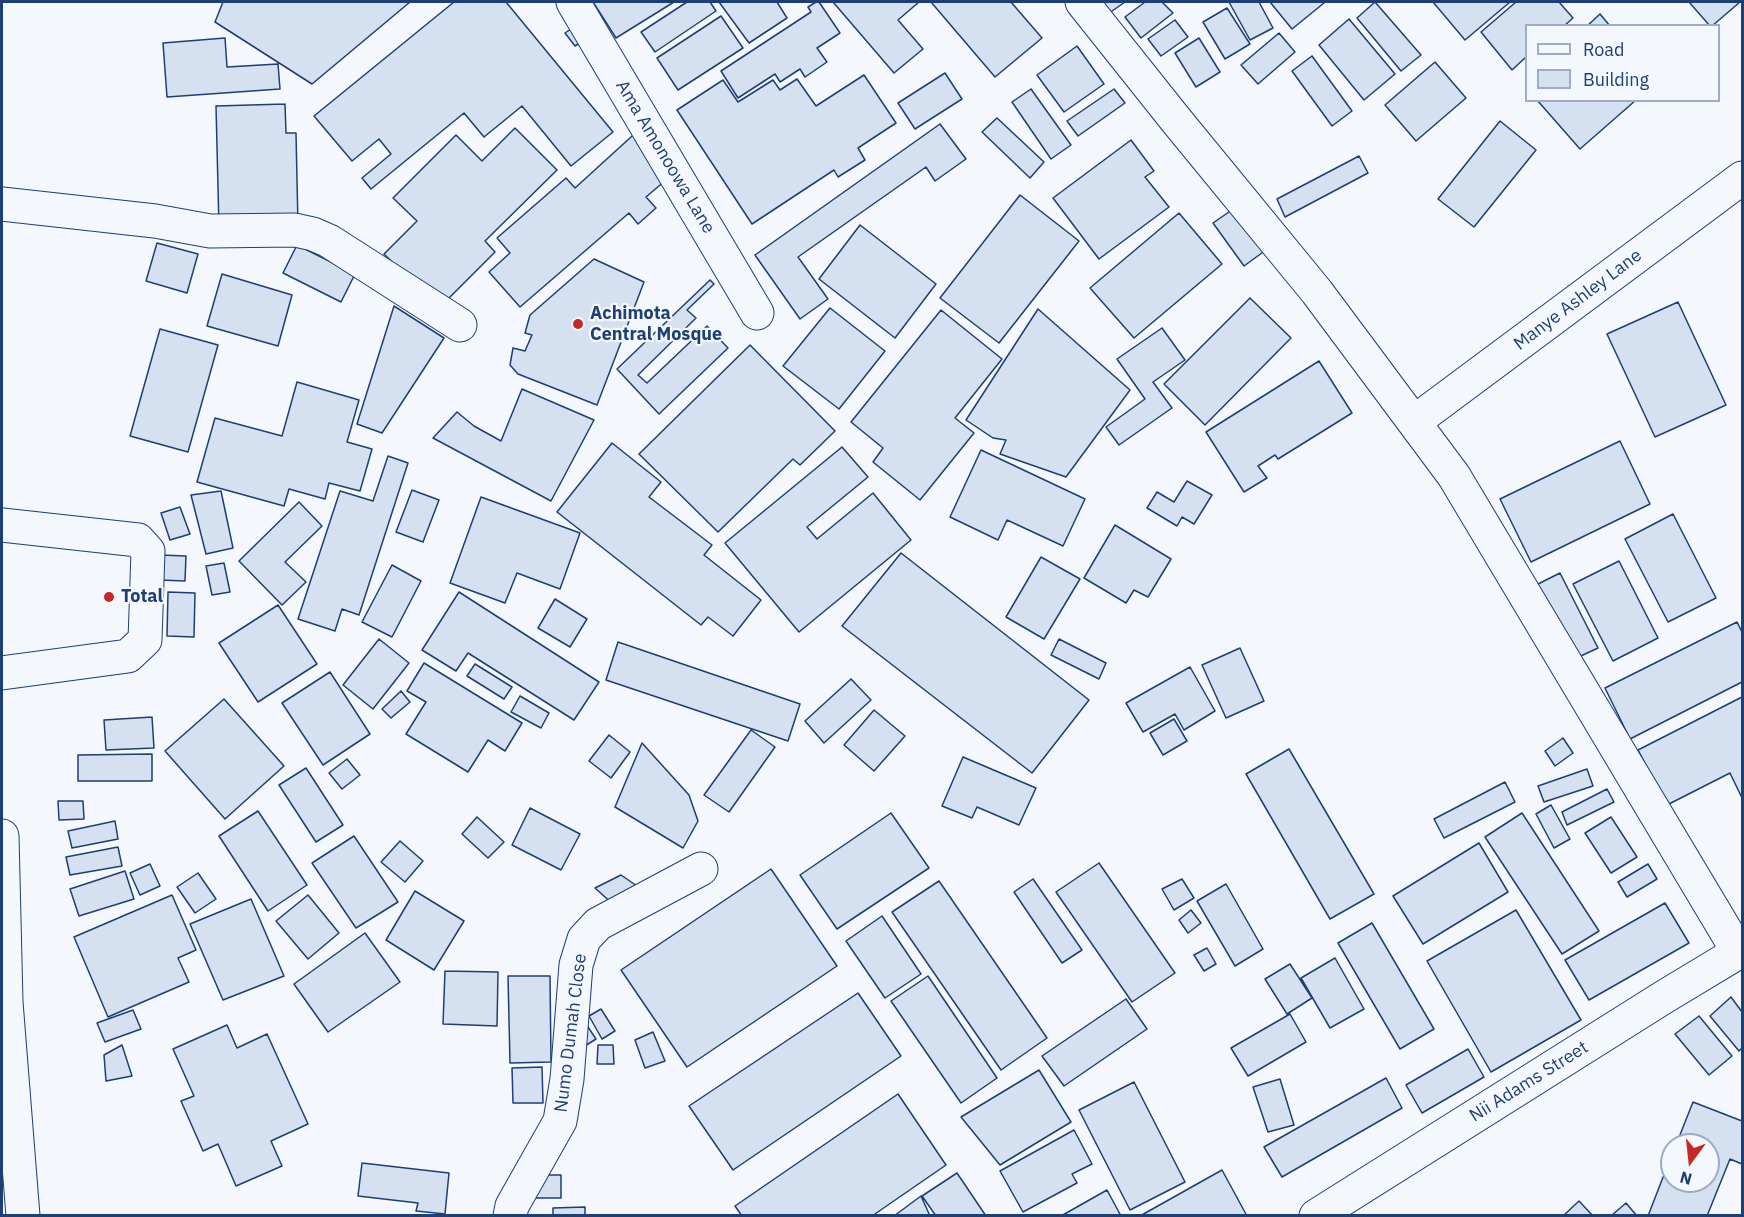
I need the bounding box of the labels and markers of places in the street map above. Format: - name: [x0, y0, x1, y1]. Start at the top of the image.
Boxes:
- place label: Achimota Central Mosque: [590, 303, 722, 346]
- marker: Achimota Central Mosque: [571, 317, 585, 331]
- place label: Total: [121, 586, 163, 608]
- marker: Total: [102, 590, 116, 604]

